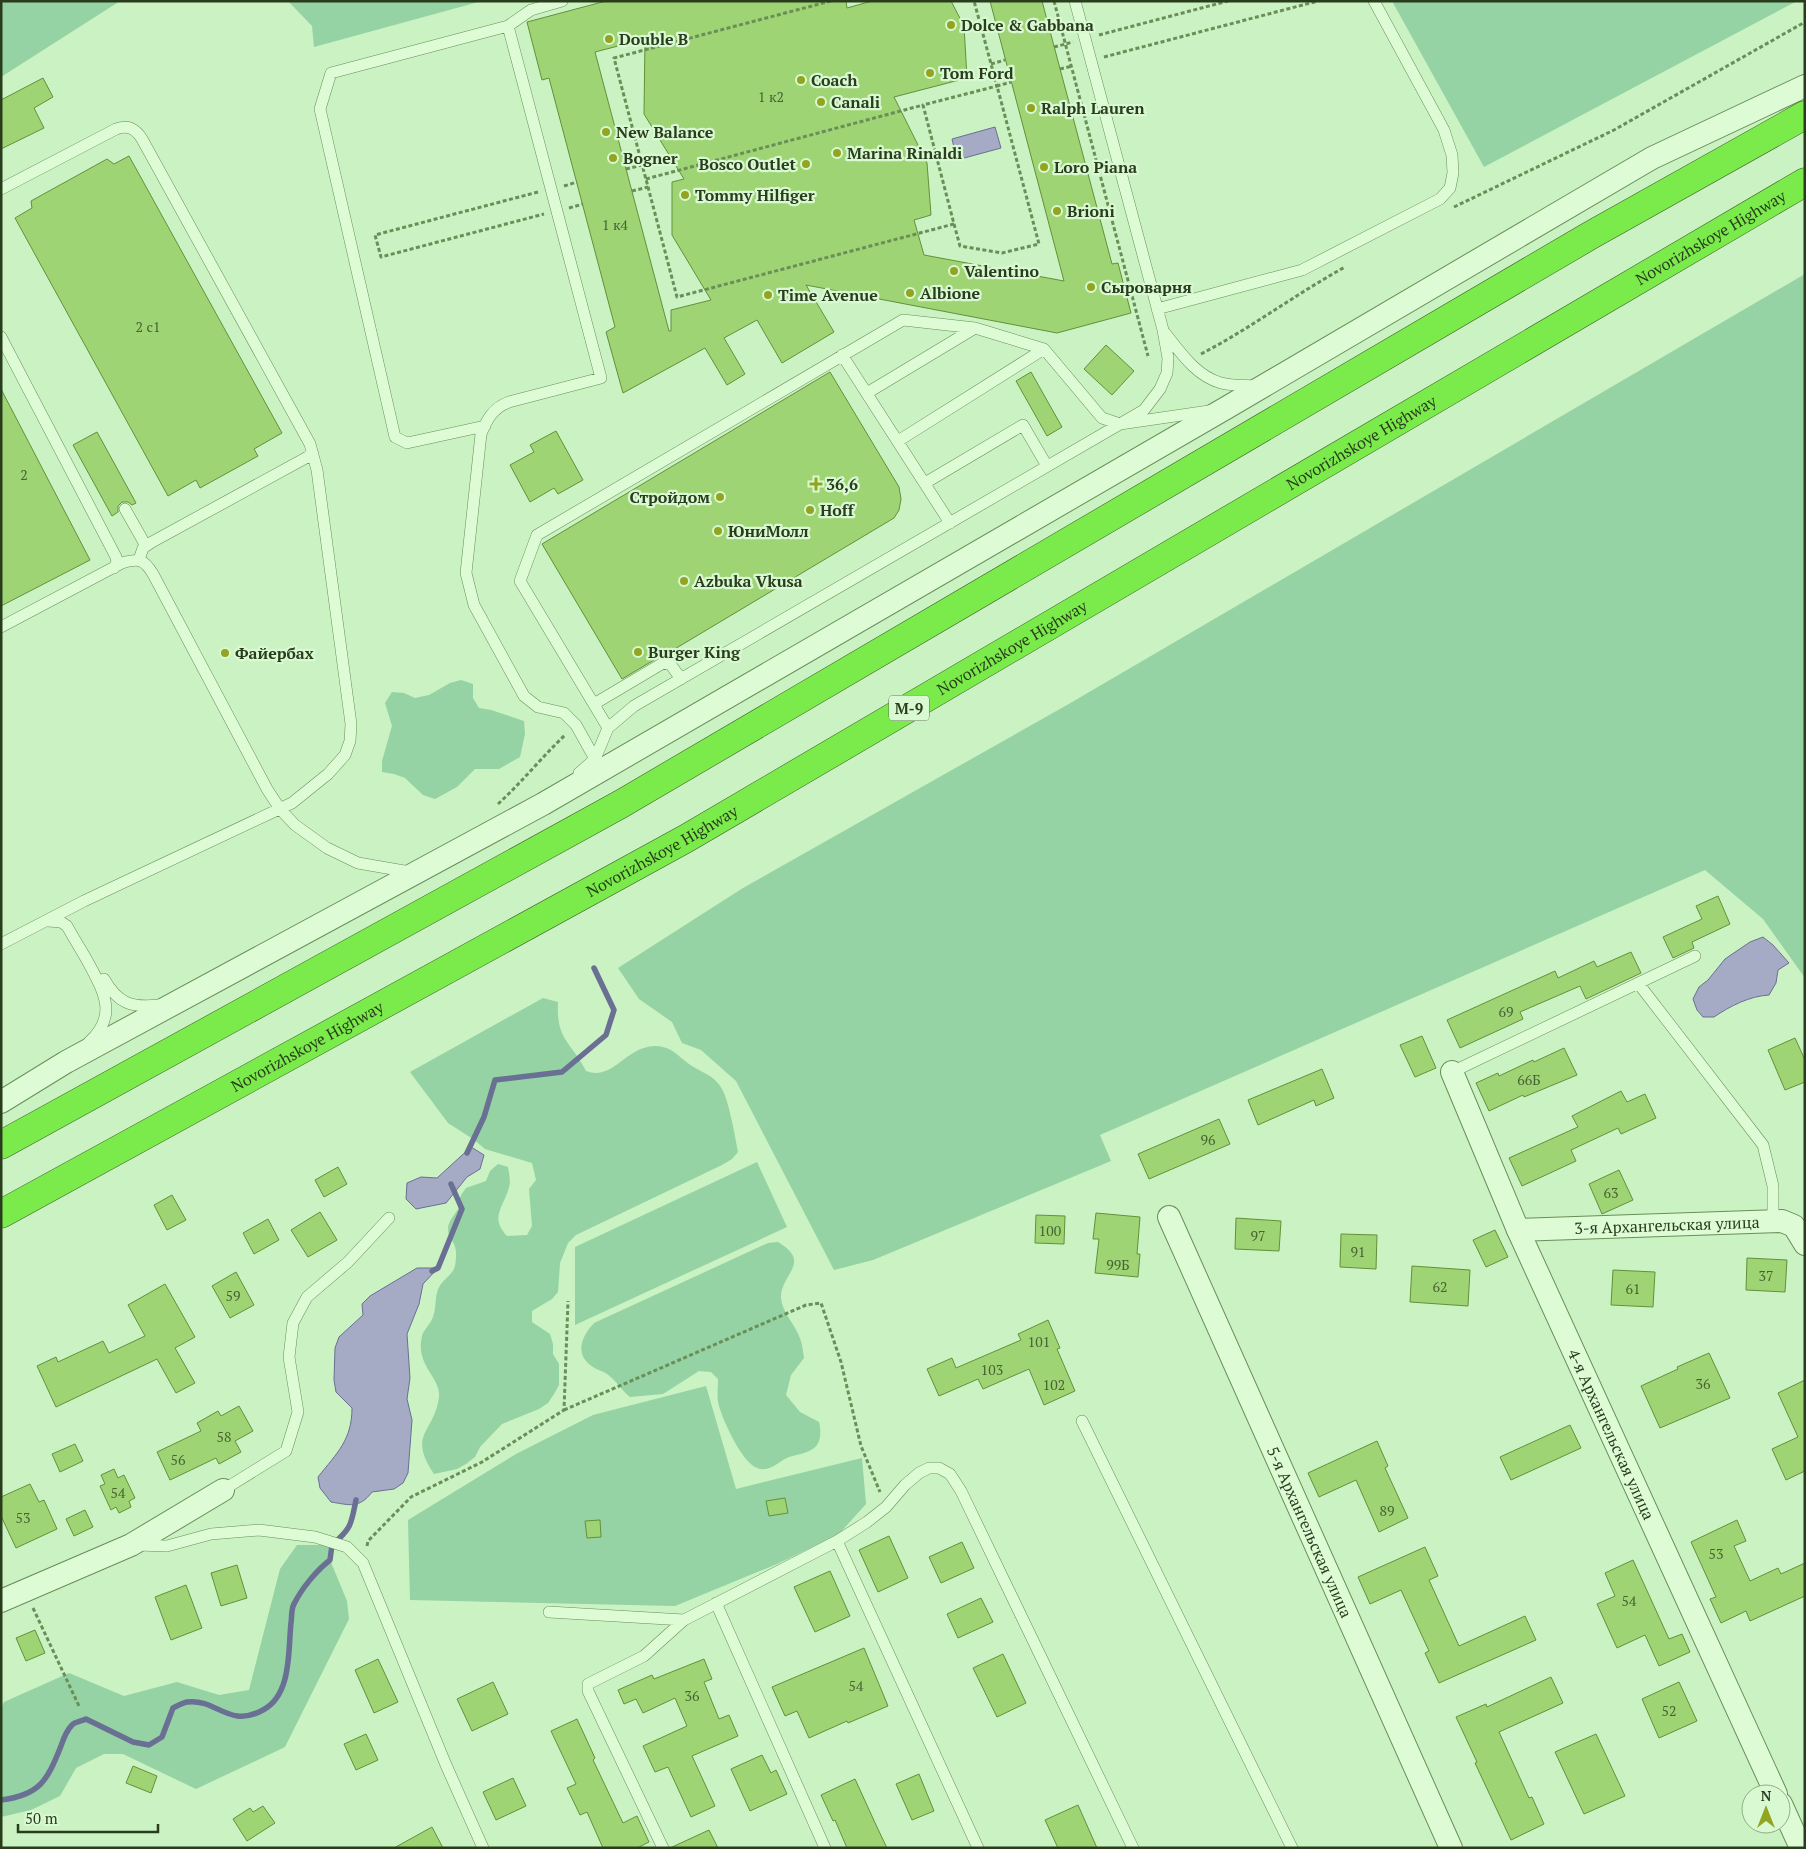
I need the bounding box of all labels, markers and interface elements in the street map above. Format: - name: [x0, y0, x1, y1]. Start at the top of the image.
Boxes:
- place label: Dolce & Gabbana: [961, 14, 1094, 36]
- marker: Dolce & Gabbana: [945, 19, 957, 31]
- place label: Double B: [619, 28, 688, 50]
- marker: Double B: [603, 33, 615, 45]
- place label: Tom Ford: [940, 62, 1014, 84]
- marker: Tom Ford: [924, 67, 936, 79]
- place label: Coach: [811, 69, 858, 91]
- marker: Coach: [795, 74, 807, 86]
- house number: 1 к2: [758, 87, 784, 106]
- place label: Canali: [831, 91, 880, 113]
- marker: Canali: [815, 96, 827, 108]
- place label: Ralph Lauren: [1041, 97, 1145, 119]
- marker: Ralph Lauren: [1025, 102, 1037, 114]
- place label: New Balance: [616, 121, 714, 143]
- marker: New Balance: [600, 126, 612, 138]
- place label: Marina Rinaldi: [847, 142, 962, 164]
- place label: Bogner: [623, 147, 678, 169]
- marker: Marina Rinaldi: [831, 147, 843, 159]
- marker: Bogner: [607, 152, 619, 164]
- place label: Bosco Outlet: [699, 153, 797, 175]
- place label: Loro Piana: [1054, 156, 1137, 178]
- marker: Bosco Outlet: [800, 158, 812, 170]
- marker: Loro Piana: [1038, 161, 1050, 173]
- place label: Tommy Hilfiger: [695, 184, 815, 206]
- street label: Novorizhskoye Highway: [1631, 184, 1790, 290]
- marker: Tommy Hilfiger: [679, 189, 691, 201]
- place label: Brioni: [1067, 200, 1115, 222]
- marker: Brioni: [1051, 205, 1063, 217]
- house number: 1 к4: [602, 215, 628, 234]
- place label: Valentino: [964, 260, 1039, 282]
- marker: Valentino: [948, 265, 960, 277]
- place label: Сыроварня: [1101, 276, 1192, 298]
- marker: Сыроварня: [1085, 281, 1097, 293]
- place label: Albione: [920, 282, 981, 304]
- place label: Time Avenue: [778, 284, 878, 306]
- marker: Albione: [904, 287, 916, 299]
- marker: Time Avenue: [762, 289, 774, 301]
- house number: 2 с1: [136, 317, 160, 336]
- street label: Novorizhskoye Highway: [1282, 389, 1441, 495]
- house number: 2: [20, 465, 28, 484]
- place label: 36,6: [826, 473, 858, 495]
- marker: 36,6: [810, 478, 822, 490]
- place label: Стройдом: [629, 486, 710, 508]
- marker: Стройдом: [714, 491, 726, 503]
- place label: Hoff: [820, 499, 856, 521]
- marker: Hoff: [804, 504, 816, 516]
- place label: ЮниМолл: [728, 520, 809, 542]
- marker: ЮниМолл: [712, 525, 724, 537]
- place label: Azbuka Vkusa: [694, 570, 803, 592]
- marker: Azbuka Vkusa: [678, 575, 690, 587]
- street label: Novorizhskoye Highway: [933, 594, 1092, 700]
- place label: Burger King: [648, 641, 741, 663]
- place label: Файербах: [235, 642, 314, 664]
- marker: Burger King: [632, 646, 644, 658]
- marker: Файербах: [219, 647, 231, 659]
- road number: М-9: [889, 696, 929, 720]
- street label: Novorizhskoye Highway: [582, 799, 743, 902]
- street label: Novorizhskoye Highway: [227, 995, 388, 1097]
- house number: 69: [1499, 1002, 1513, 1021]
- house number: 66Б: [1517, 1070, 1541, 1089]
- house number: 96: [1201, 1130, 1216, 1149]
- house number: 63: [1604, 1183, 1618, 1202]
- street label: 3-я Архангельская улица: [1574, 1211, 1760, 1239]
- house number: 100: [1039, 1221, 1061, 1240]
- house number: 97: [1251, 1226, 1265, 1245]
- house number: 91: [1351, 1242, 1365, 1261]
- house number: 99Б: [1106, 1255, 1130, 1274]
- house number: 37: [1759, 1266, 1773, 1285]
- house number: 62: [1433, 1277, 1447, 1296]
- house number: 61: [1626, 1279, 1640, 1298]
- house number: 59: [226, 1286, 240, 1305]
- house number: 101: [1028, 1332, 1050, 1351]
- street label: 4-я Архангельская улица: [1563, 1345, 1660, 1523]
- house number: 103: [981, 1360, 1003, 1379]
- house number: 36: [1696, 1374, 1711, 1393]
- house number: 102: [1043, 1375, 1065, 1394]
- house number: 58: [217, 1427, 231, 1446]
- street label: 5-я Архангельская улица: [1262, 1443, 1358, 1621]
- house number: 56: [171, 1450, 186, 1469]
- house number: 54: [111, 1483, 126, 1502]
- house number: 89: [1380, 1501, 1394, 1520]
- house number: 53: [16, 1508, 30, 1527]
- house number: 53: [1709, 1544, 1723, 1563]
- house number: 54: [1622, 1591, 1637, 1610]
- house number: 54: [849, 1676, 864, 1695]
- house number: 36: [685, 1686, 700, 1705]
- house number: 52: [1662, 1701, 1676, 1720]
- north arrow: [1741, 1784, 1791, 1834]
- text: N: [1761, 1786, 1772, 1805]
- scale bar: [18, 1802, 158, 1834]
- text: 50 m: [25, 1808, 58, 1828]

